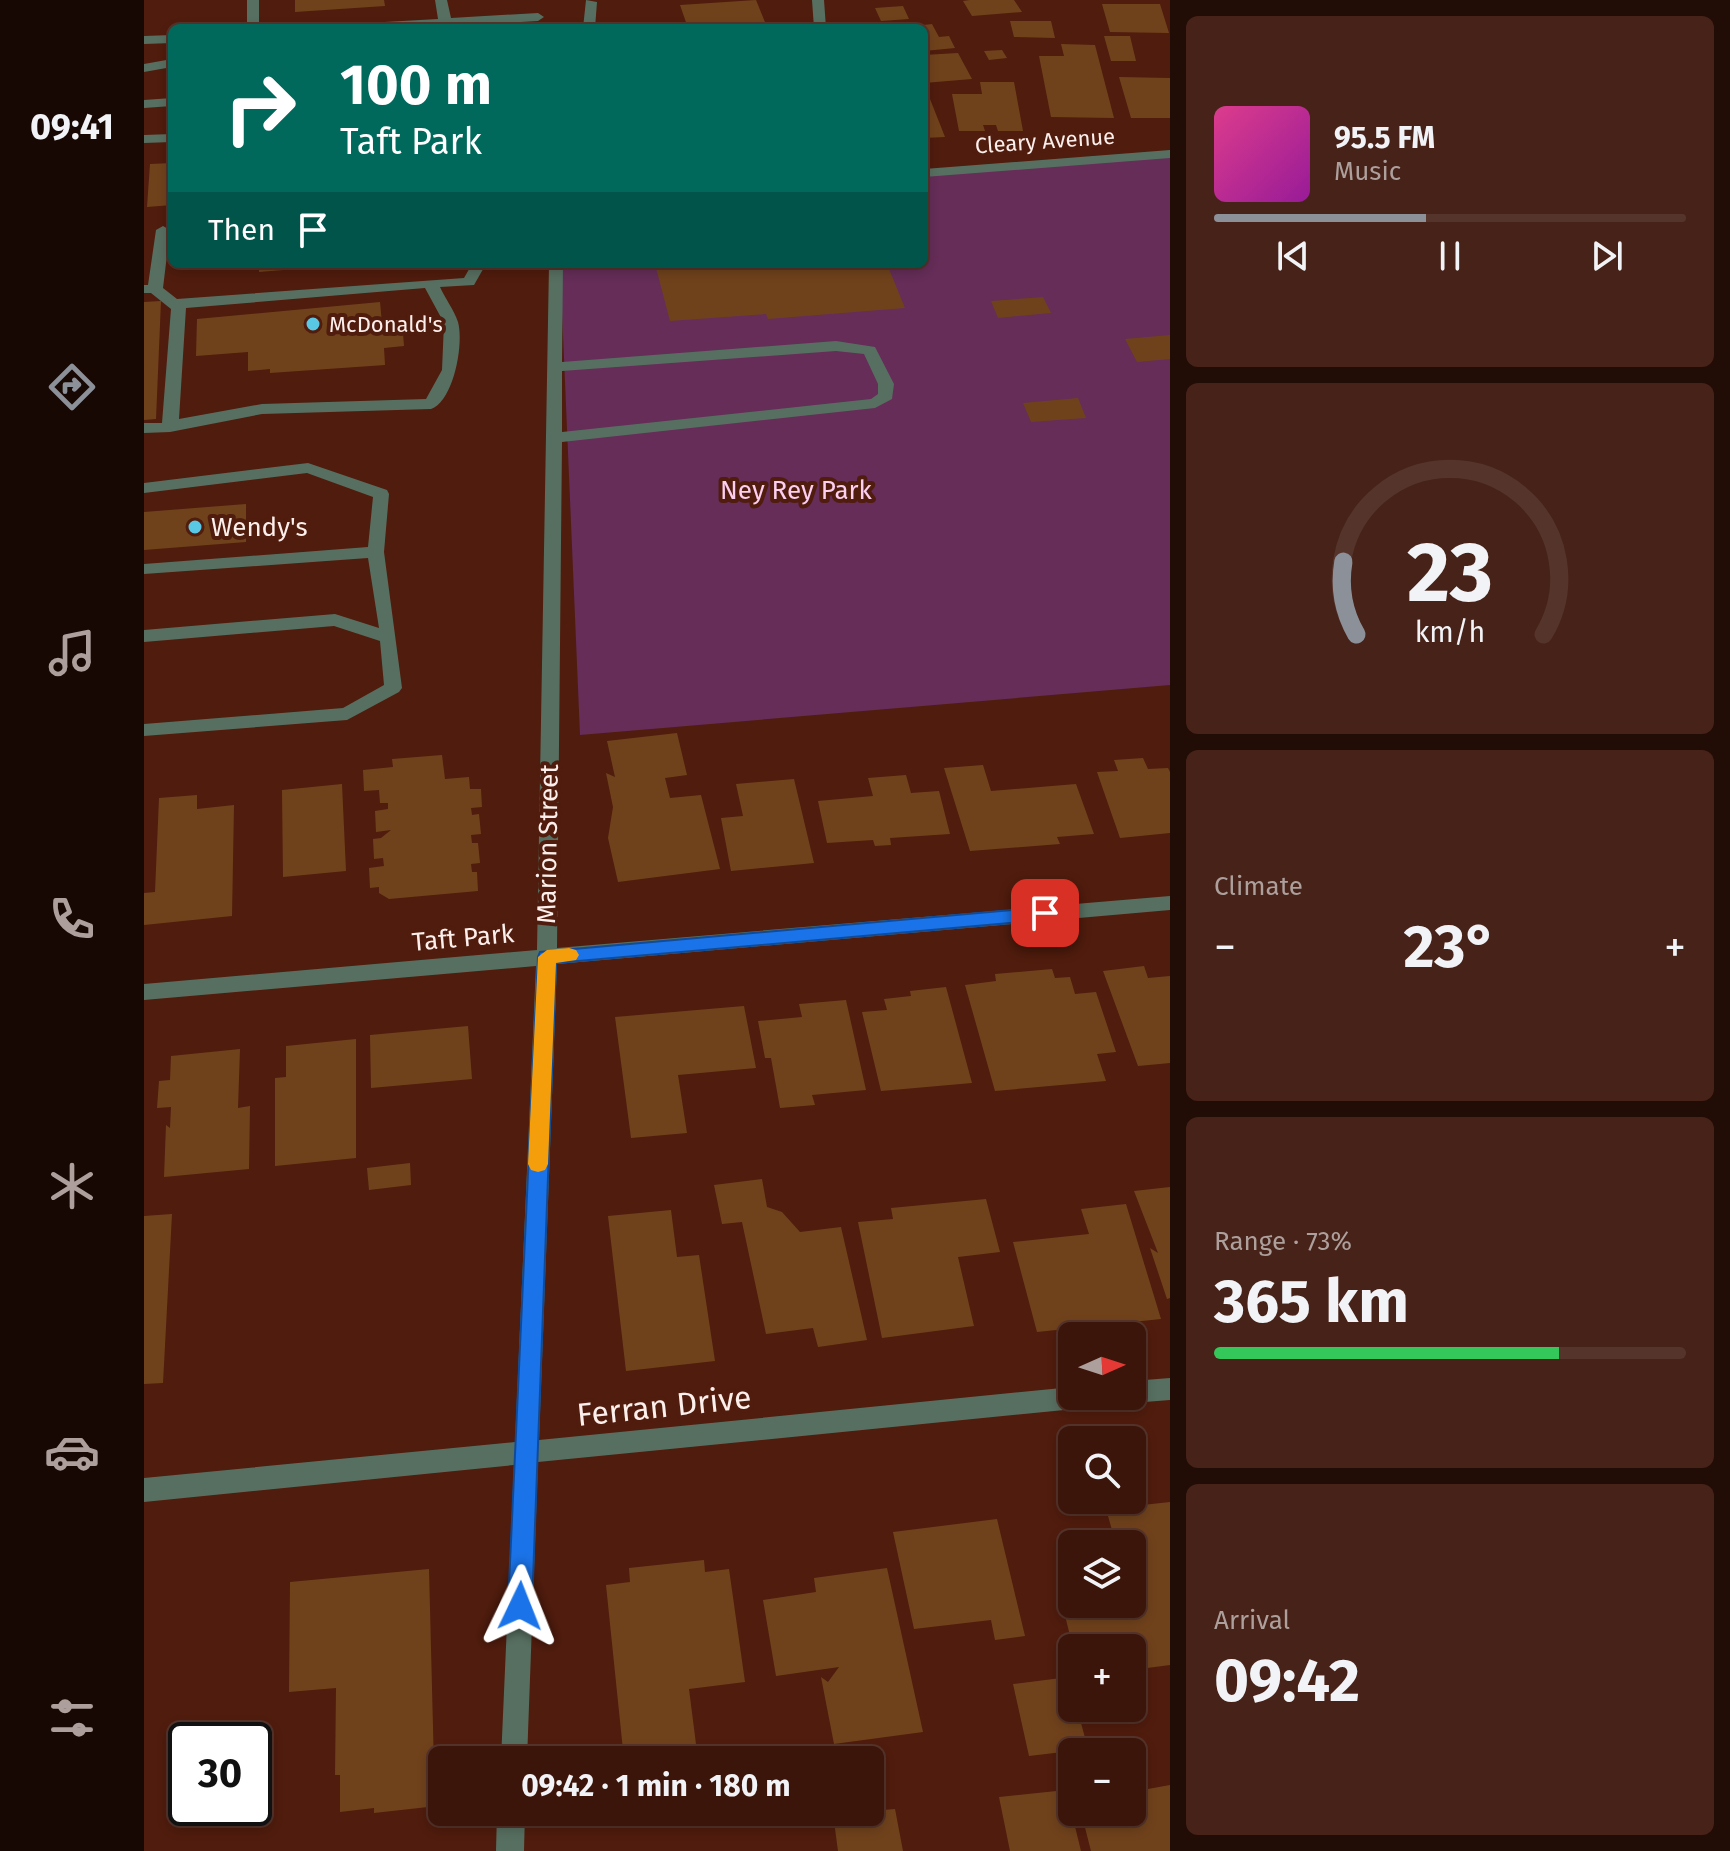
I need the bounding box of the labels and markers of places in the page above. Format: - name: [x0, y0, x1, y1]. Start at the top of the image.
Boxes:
- place label: McDonald's: [329, 311, 443, 338]
- marker: McDonald's: [304, 315, 322, 333]
- place label: Wendy's: [211, 512, 308, 543]
- marker: Wendy's: [186, 518, 204, 536]
- pin: [1011, 879, 1079, 947]

